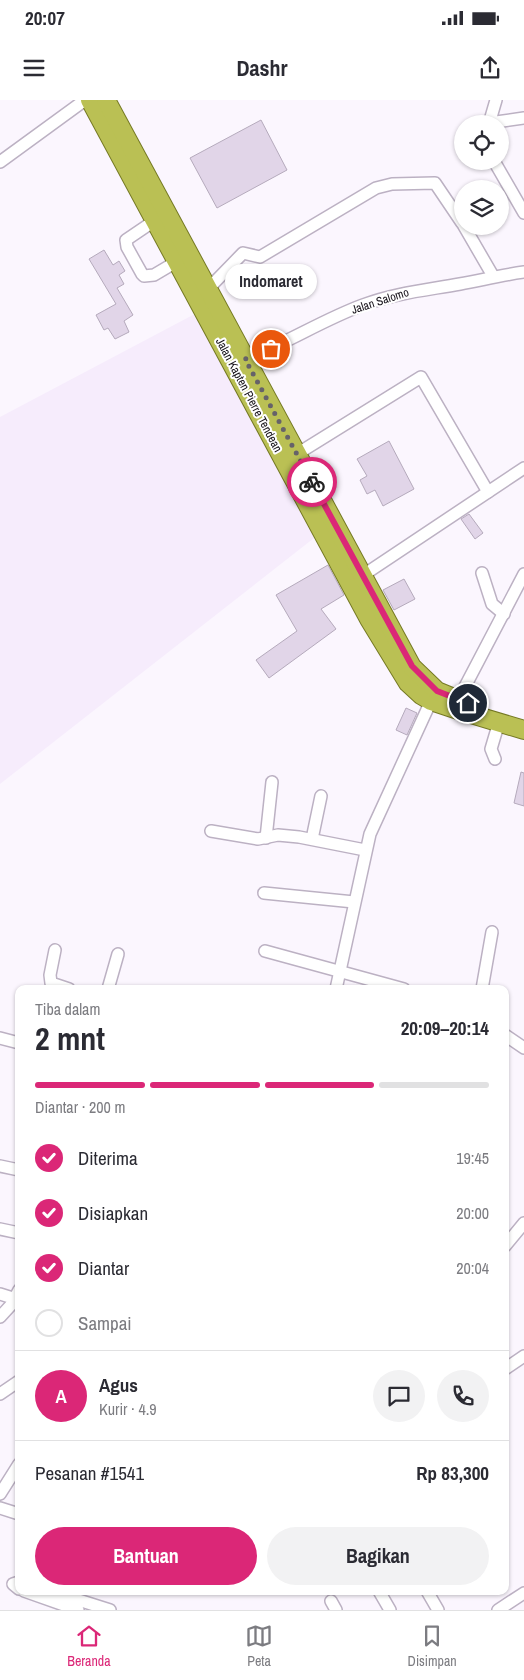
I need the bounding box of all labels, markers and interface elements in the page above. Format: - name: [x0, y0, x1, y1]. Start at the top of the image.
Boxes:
- text: 20:07: [25, 5, 65, 31]
- text: Dashr: [236, 53, 288, 83]
- icon: menu: [20, 54, 48, 82]
- icon: share: [476, 54, 504, 82]
- map controls: [454, 115, 509, 235]
- button: locate: [454, 115, 509, 170]
- button: layers: [454, 180, 509, 235]
- callout: Indomaret: [225, 264, 317, 299]
- text: Indomaret: [239, 270, 303, 292]
- street label: Jalan Salomo: [349, 284, 411, 318]
- pin: [250, 328, 292, 370]
- street label: Jalan Kapten Pierre Tendean: [212, 335, 286, 455]
- icon: bag: [257, 335, 285, 363]
- courier: [287, 457, 337, 507]
- icon: bike: [298, 468, 326, 496]
- pin: [447, 682, 489, 724]
- icon: home: [454, 689, 482, 717]
- text: Tiba dalam: [35, 998, 100, 1020]
- text: 20:09–20:14: [401, 1015, 489, 1041]
- text: 2 mnt: [35, 1017, 105, 1060]
- text: Diantar · 200 m: [35, 1096, 125, 1118]
- icon: check: [35, 1144, 63, 1172]
- text: Diterima: [78, 1145, 138, 1171]
- text: 19:45: [456, 1147, 489, 1169]
- icon: check: [35, 1199, 63, 1227]
- text: Disiapkan: [78, 1200, 148, 1226]
- text: 20:00: [456, 1202, 489, 1224]
- icon: check: [35, 1254, 63, 1282]
- text: Diantar: [78, 1255, 129, 1281]
- text: 20:04: [456, 1257, 489, 1279]
- text: Sampai: [78, 1310, 132, 1336]
- button: chat: [373, 1370, 425, 1422]
- button: phone: [437, 1370, 489, 1422]
- text: Agus: [99, 1372, 138, 1398]
- text: A: [55, 1383, 67, 1409]
- text: Kurir · 4.9: [99, 1398, 157, 1420]
- text: Pesanan #1541: [35, 1460, 144, 1486]
- text: Rp 83,300: [416, 1460, 489, 1486]
- button: Bantuan: [35, 1527, 257, 1585]
- button: Bagikan: [267, 1527, 489, 1585]
- tab: Beranda: [67, 1622, 111, 1670]
- tab: Peta: [245, 1622, 273, 1670]
- tab: Disimpan: [408, 1622, 457, 1670]

